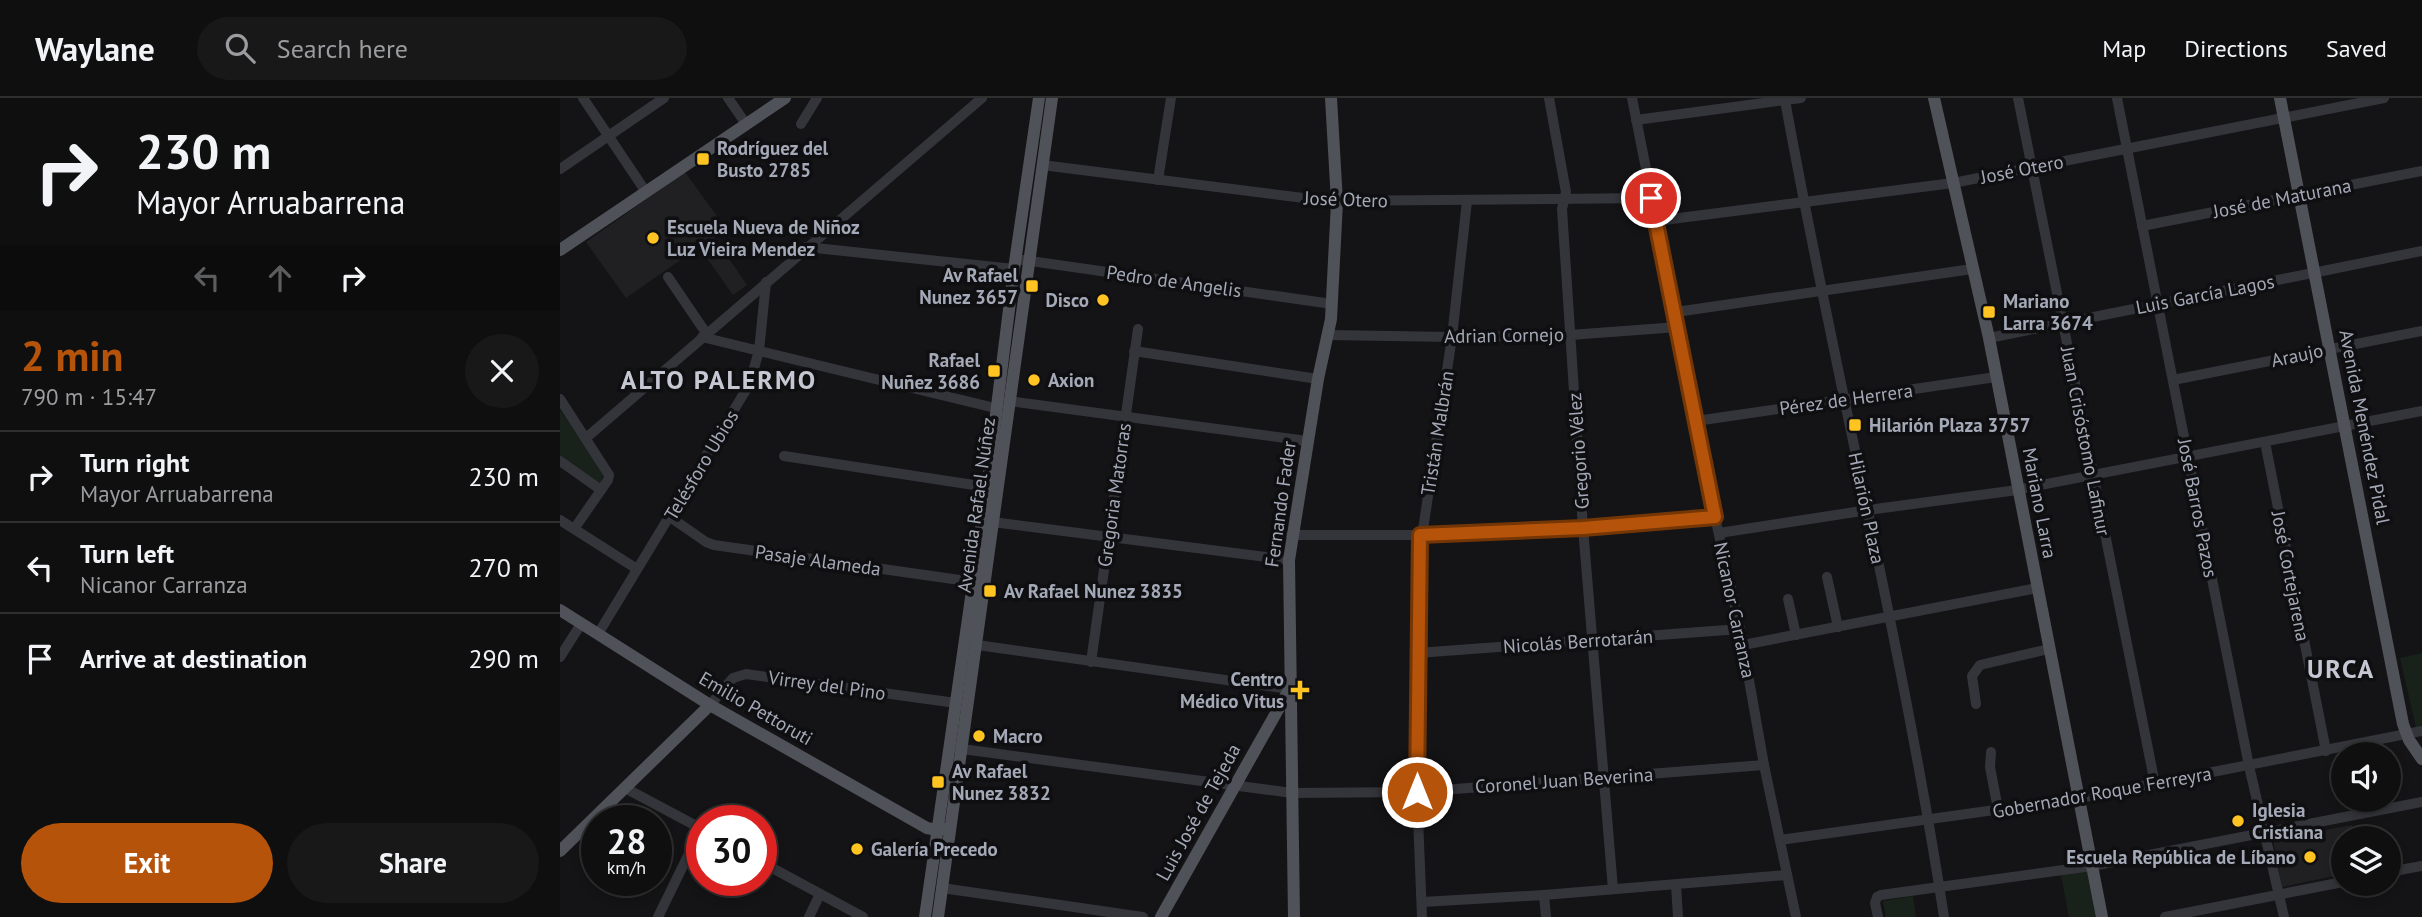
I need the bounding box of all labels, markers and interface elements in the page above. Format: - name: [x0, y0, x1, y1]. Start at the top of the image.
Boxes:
- search box: [197, 17, 687, 80]
- text: Waylane: [35, 27, 155, 70]
- icon: search: [221, 29, 259, 67]
- text: Search here: [277, 32, 408, 65]
- text: Map: [2102, 33, 2146, 64]
- text: Directions: [2184, 33, 2288, 64]
- text: Saved: [2326, 33, 2387, 64]
- text: 230 m: [136, 119, 271, 183]
- icon: right: [21, 126, 112, 217]
- place label: Rodríguez del Busto 2785: [717, 136, 829, 182]
- street label: José Otero: [1978, 149, 2066, 189]
- marker: Rodríguez del Busto 2785: [695, 151, 711, 167]
- pin: [1621, 168, 1681, 228]
- street label: José de Maturana: [2210, 173, 2353, 223]
- icon: arrive: [1632, 179, 1670, 217]
- text: Mayor Arruabarrena: [136, 181, 405, 223]
- street label: José Otero: [1303, 186, 1388, 212]
- place label: Escuela Nueva de Niñoz Luz Vieira Mendez: [667, 215, 860, 261]
- marker: Escuela Nueva de Niñoz Luz Vieira Mendez: [645, 230, 661, 246]
- icon: left: [188, 259, 226, 297]
- icon: ahead: [261, 259, 299, 297]
- icon: right: [334, 259, 372, 297]
- street label: Pedro de Angelis: [1105, 260, 1243, 302]
- place label: Av Rafael Nunez 3657: [919, 263, 1018, 309]
- street label: Luis García Lagos: [2134, 269, 2276, 319]
- marker: Av Rafael Nunez 3657: [1024, 278, 1040, 294]
- place label: Disco: [1045, 288, 1089, 312]
- place label: Mariano Larra 3674: [2003, 289, 2093, 335]
- marker: Disco: [1095, 292, 1111, 308]
- marker: Mariano Larra 3674: [1981, 304, 1997, 320]
- street label: Adrian Cornejo: [1444, 322, 1564, 348]
- text: 2 min: [21, 328, 123, 383]
- street label: Avenida Menéndez Pidal: [2334, 328, 2396, 527]
- button: close: [465, 334, 539, 408]
- street label: Araujo: [2269, 338, 2325, 372]
- street label: Juan Crisóstomo Lafinur: [2056, 343, 2116, 538]
- place label: Rafael Nuñez 3686: [881, 348, 980, 394]
- district label: ALTO PALERMO: [621, 363, 817, 396]
- marker: Rafael Nuñez 3686: [986, 363, 1002, 379]
- place label: Axion: [1048, 368, 1094, 392]
- street label: Tristán Malbrán: [1415, 369, 1459, 497]
- marker: Axion: [1026, 372, 1042, 388]
- street label: Pérez de Herrera: [1778, 378, 1914, 420]
- text: 790 m · 15:47: [21, 382, 157, 411]
- street label: Gregorio Vélez: [1562, 392, 1594, 510]
- street label: Telésforo Ubios: [659, 405, 743, 525]
- place label: Hilarión Plaza 3757: [1869, 413, 2031, 437]
- street label: Avenida Rafael Núñez: [952, 416, 1000, 594]
- marker: Hilarión Plaza 3757: [1847, 417, 1863, 433]
- street label: Gregoria Matorras: [1092, 421, 1136, 569]
- street label: José Barros Pazos: [2173, 436, 2223, 579]
- street label: Fernando Fader: [1259, 439, 1301, 569]
- text: Turn right: [80, 446, 189, 479]
- street label: Mariano Larra: [2018, 446, 2062, 560]
- street label: Hilarión Plaza: [1843, 450, 1891, 566]
- icon: right: [21, 458, 59, 496]
- text: 230 m: [468, 460, 539, 493]
- text: Mayor Arruabarrena: [80, 479, 274, 508]
- street label: José Cortejarena: [2266, 508, 2315, 643]
- text: Turn left: [80, 537, 174, 570]
- street label: Pasaje Alameda: [754, 539, 882, 581]
- street label: Nicanor Carranza: [1709, 540, 1761, 680]
- icon: left: [21, 549, 59, 587]
- text: 270 m: [468, 551, 539, 584]
- text: Nicanor Carranza: [80, 570, 248, 599]
- place label: Av Rafael Nunez 3835: [1004, 579, 1183, 603]
- marker: Av Rafael Nunez 3835: [982, 583, 998, 599]
- street label: Nicolás Berrotarán: [1502, 624, 1654, 658]
- icon: arrive: [21, 640, 59, 678]
- text: Arrive at destination: [80, 642, 307, 675]
- text: 290 m: [468, 642, 539, 675]
- district label: URCA: [2307, 652, 2375, 685]
- street label: Virrey del Pino: [766, 665, 887, 705]
- street label: Emilio Pettoruti: [695, 666, 817, 750]
- place label: Centro Médico Vitus: [1180, 667, 1284, 713]
- marker: Centro Médico Vitus: [1290, 680, 1310, 700]
- place label: Macro: [993, 724, 1043, 748]
- marker: Macro: [971, 728, 987, 744]
- street label: Luis José de Tejeda: [1150, 739, 1246, 885]
- map controls: [2331, 742, 2401, 896]
- button: sound: [2331, 742, 2401, 812]
- position arrow: [1380, 755, 1454, 829]
- place label: Av Rafael Nunez 3832: [952, 759, 1051, 805]
- street label: Gobernador Roque Ferreyra: [1991, 761, 2213, 823]
- street label: Coronel Juan Beverina: [1474, 762, 1654, 798]
- marker: Av Rafael Nunez 3832: [930, 774, 946, 790]
- place label: Iglesia Cristiana: [2252, 798, 2323, 844]
- speed limit sign: 30: [686, 805, 777, 896]
- marker: Iglesia Cristiana: [2230, 813, 2246, 829]
- text: 28: [607, 818, 646, 864]
- button: Exit: [21, 823, 273, 903]
- button: Share: [287, 823, 539, 903]
- button: layers: [2331, 826, 2401, 896]
- place label: Galería Precedo: [871, 837, 998, 861]
- marker: Galería Precedo: [849, 841, 865, 857]
- place label: Escuela República de Líbano: [2066, 845, 2296, 869]
- marker: Escuela República de Líbano: [2302, 849, 2318, 865]
- text: km/h: [607, 856, 646, 879]

